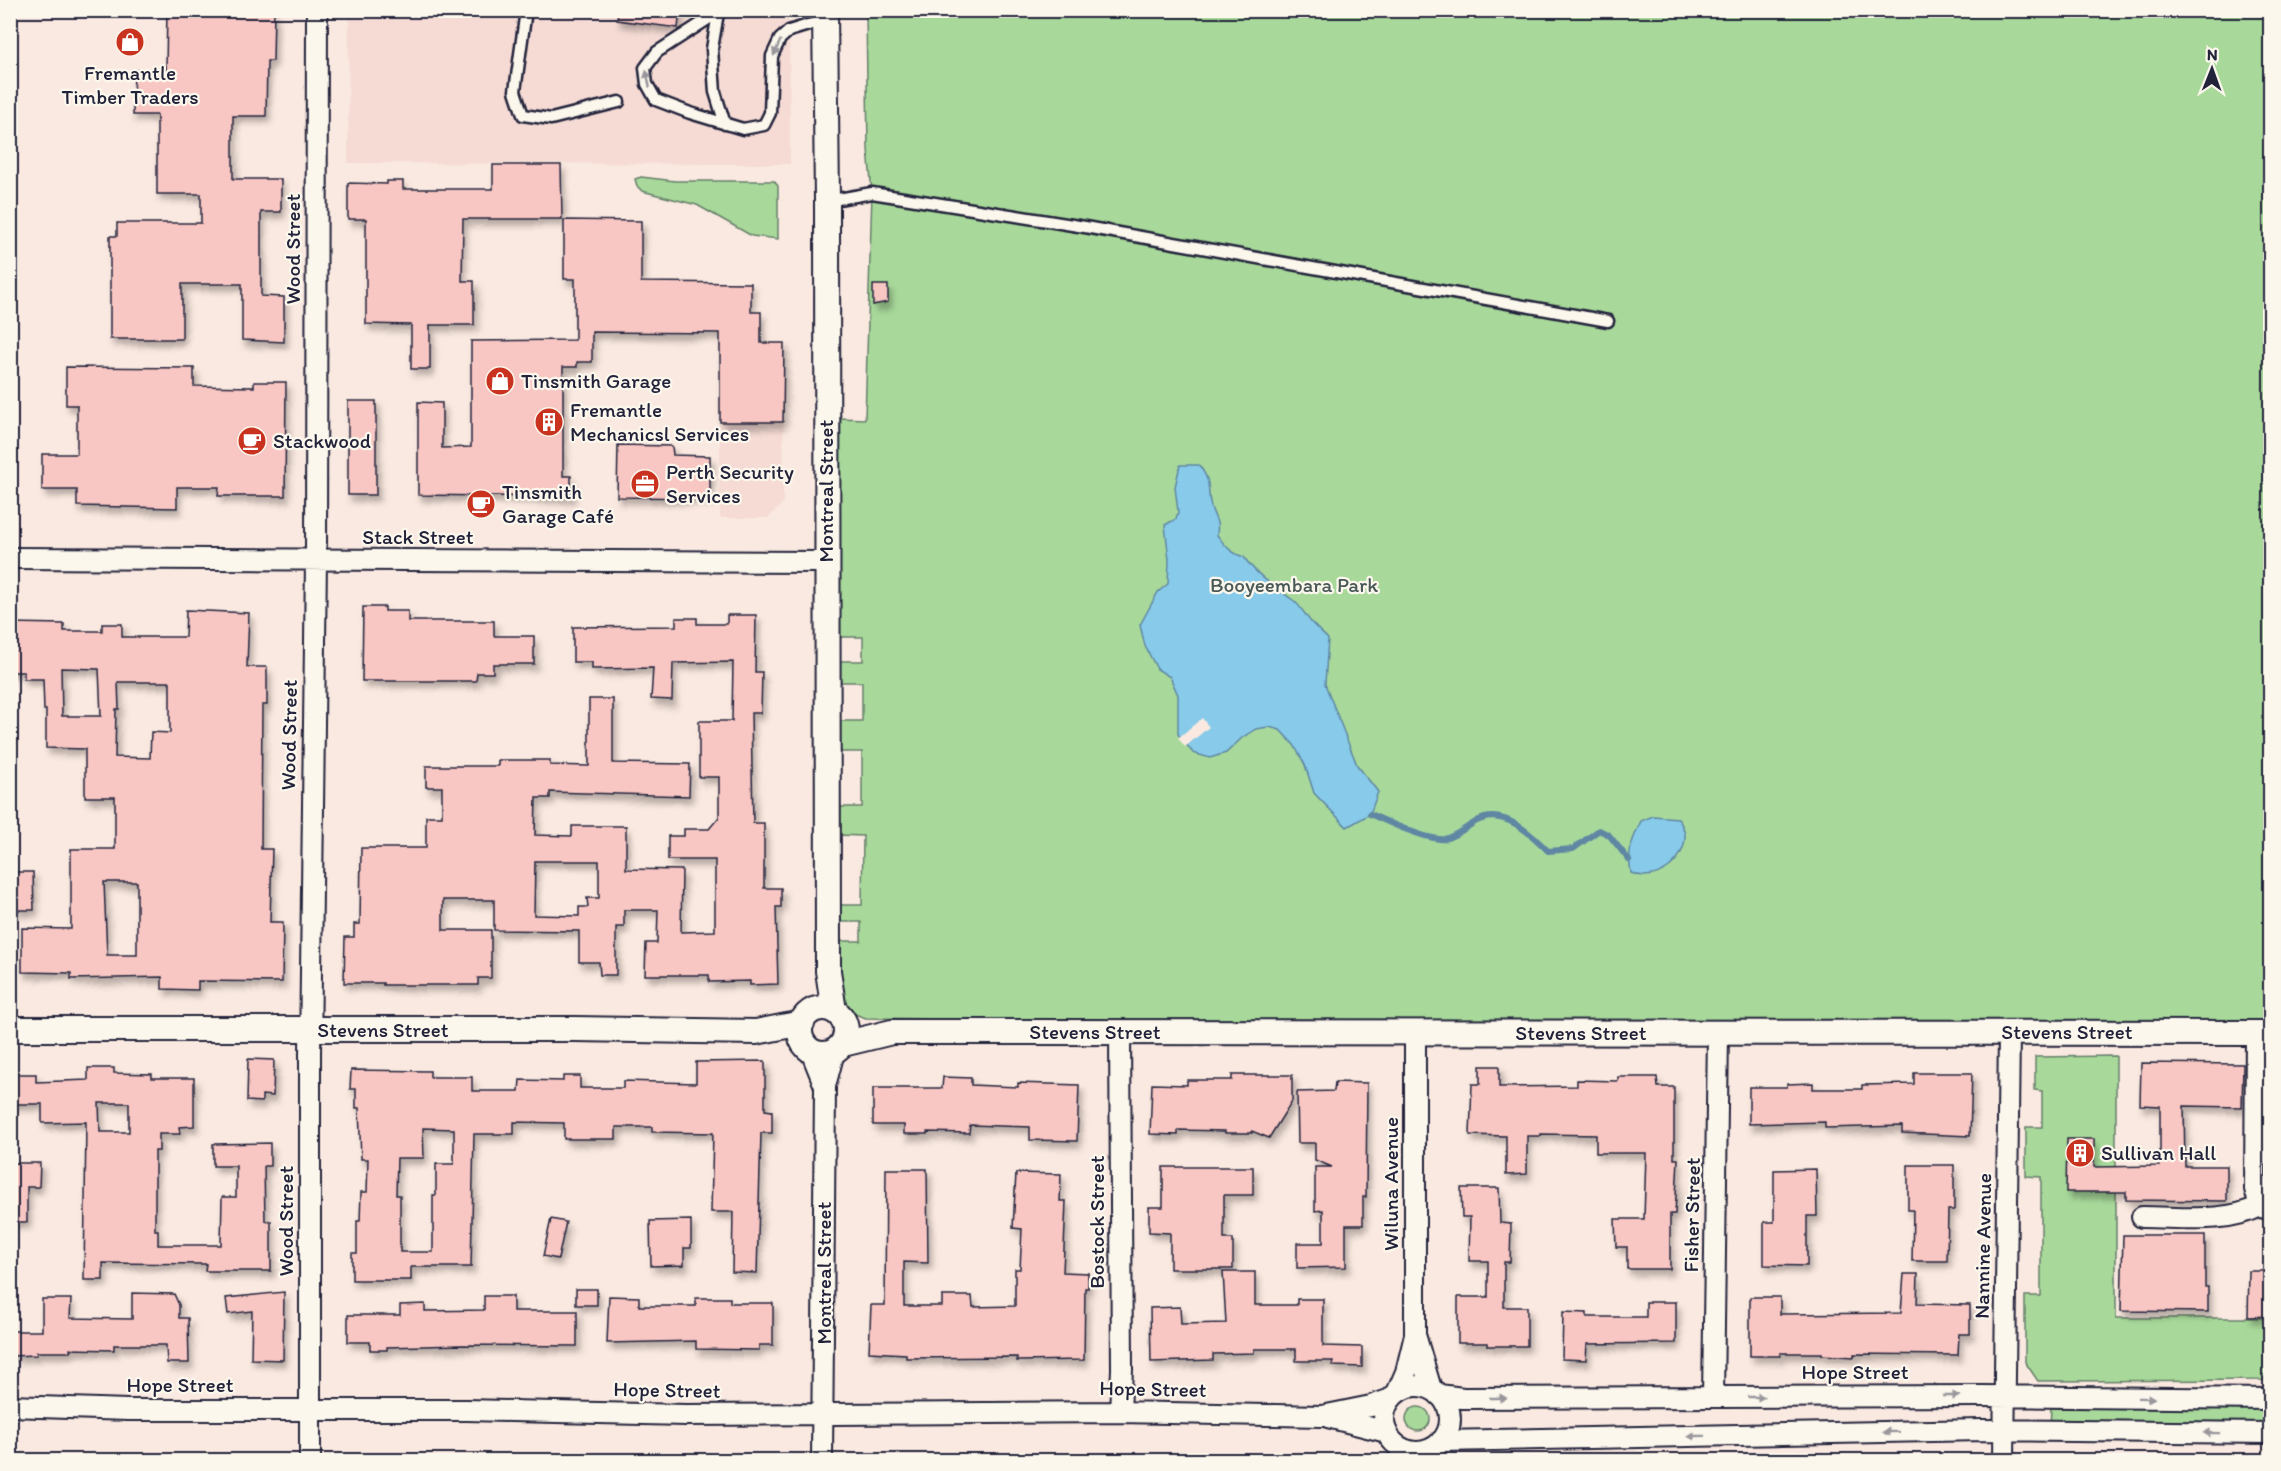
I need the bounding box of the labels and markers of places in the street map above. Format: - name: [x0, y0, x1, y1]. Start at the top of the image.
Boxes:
- shop icon: Fremantle Timber Traders: [114, 26, 146, 58]
- place label: Fremantle Timber Traders: [61, 60, 199, 109]
- shop icon: Tinsmith Garage: [484, 365, 516, 397]
- place label: Tinsmith Garage: [521, 368, 671, 393]
- place label: Fremantle Mechanicsl Services: [570, 397, 749, 446]
- building icon: Fremantle Mechanicsl Services: [533, 406, 565, 438]
- cafe icon: Stackwood: [236, 425, 268, 457]
- place label: Stackwood: [273, 428, 371, 453]
- place label: Perth Security Services: [666, 459, 794, 508]
- office icon: Perth Security Services: [629, 468, 661, 500]
- place label: Tinsmith Garage Café: [502, 479, 614, 528]
- cafe icon: Tinsmith Garage Café: [465, 488, 497, 520]
- building icon: Sullivan Hall: [2064, 1137, 2096, 1169]
- place label: Sullivan Hall: [2101, 1140, 2216, 1165]

